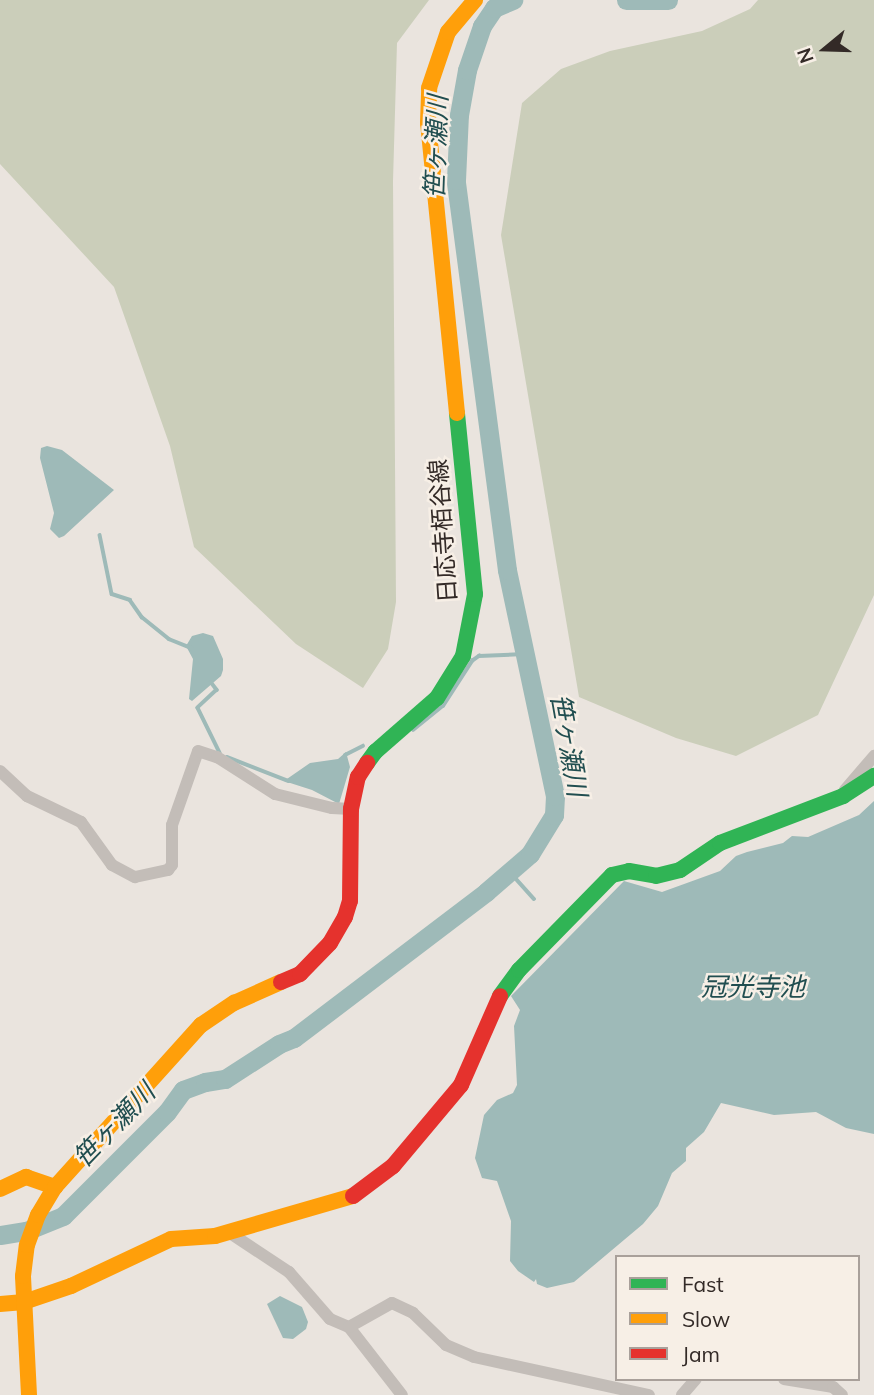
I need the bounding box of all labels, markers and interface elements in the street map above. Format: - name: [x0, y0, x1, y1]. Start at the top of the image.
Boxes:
- north arrow: [790, 14, 860, 84]
- text: N: [791, 45, 819, 67]
- water label: 笹ヶ瀬川: [419, 94, 453, 200]
- street label: 日応寺栢谷線: [424, 458, 462, 604]
- water label: 笹ヶ瀬川: [545, 691, 593, 799]
- water label: 冠光寺池: [701, 971, 805, 1003]
- water label: 笹ヶ瀬川: [67, 1077, 161, 1173]
- legend: [615, 1255, 860, 1381]
- text: Fast: [682, 1271, 724, 1297]
- text: Slow: [682, 1306, 730, 1332]
- text: Jam: [682, 1341, 720, 1367]

